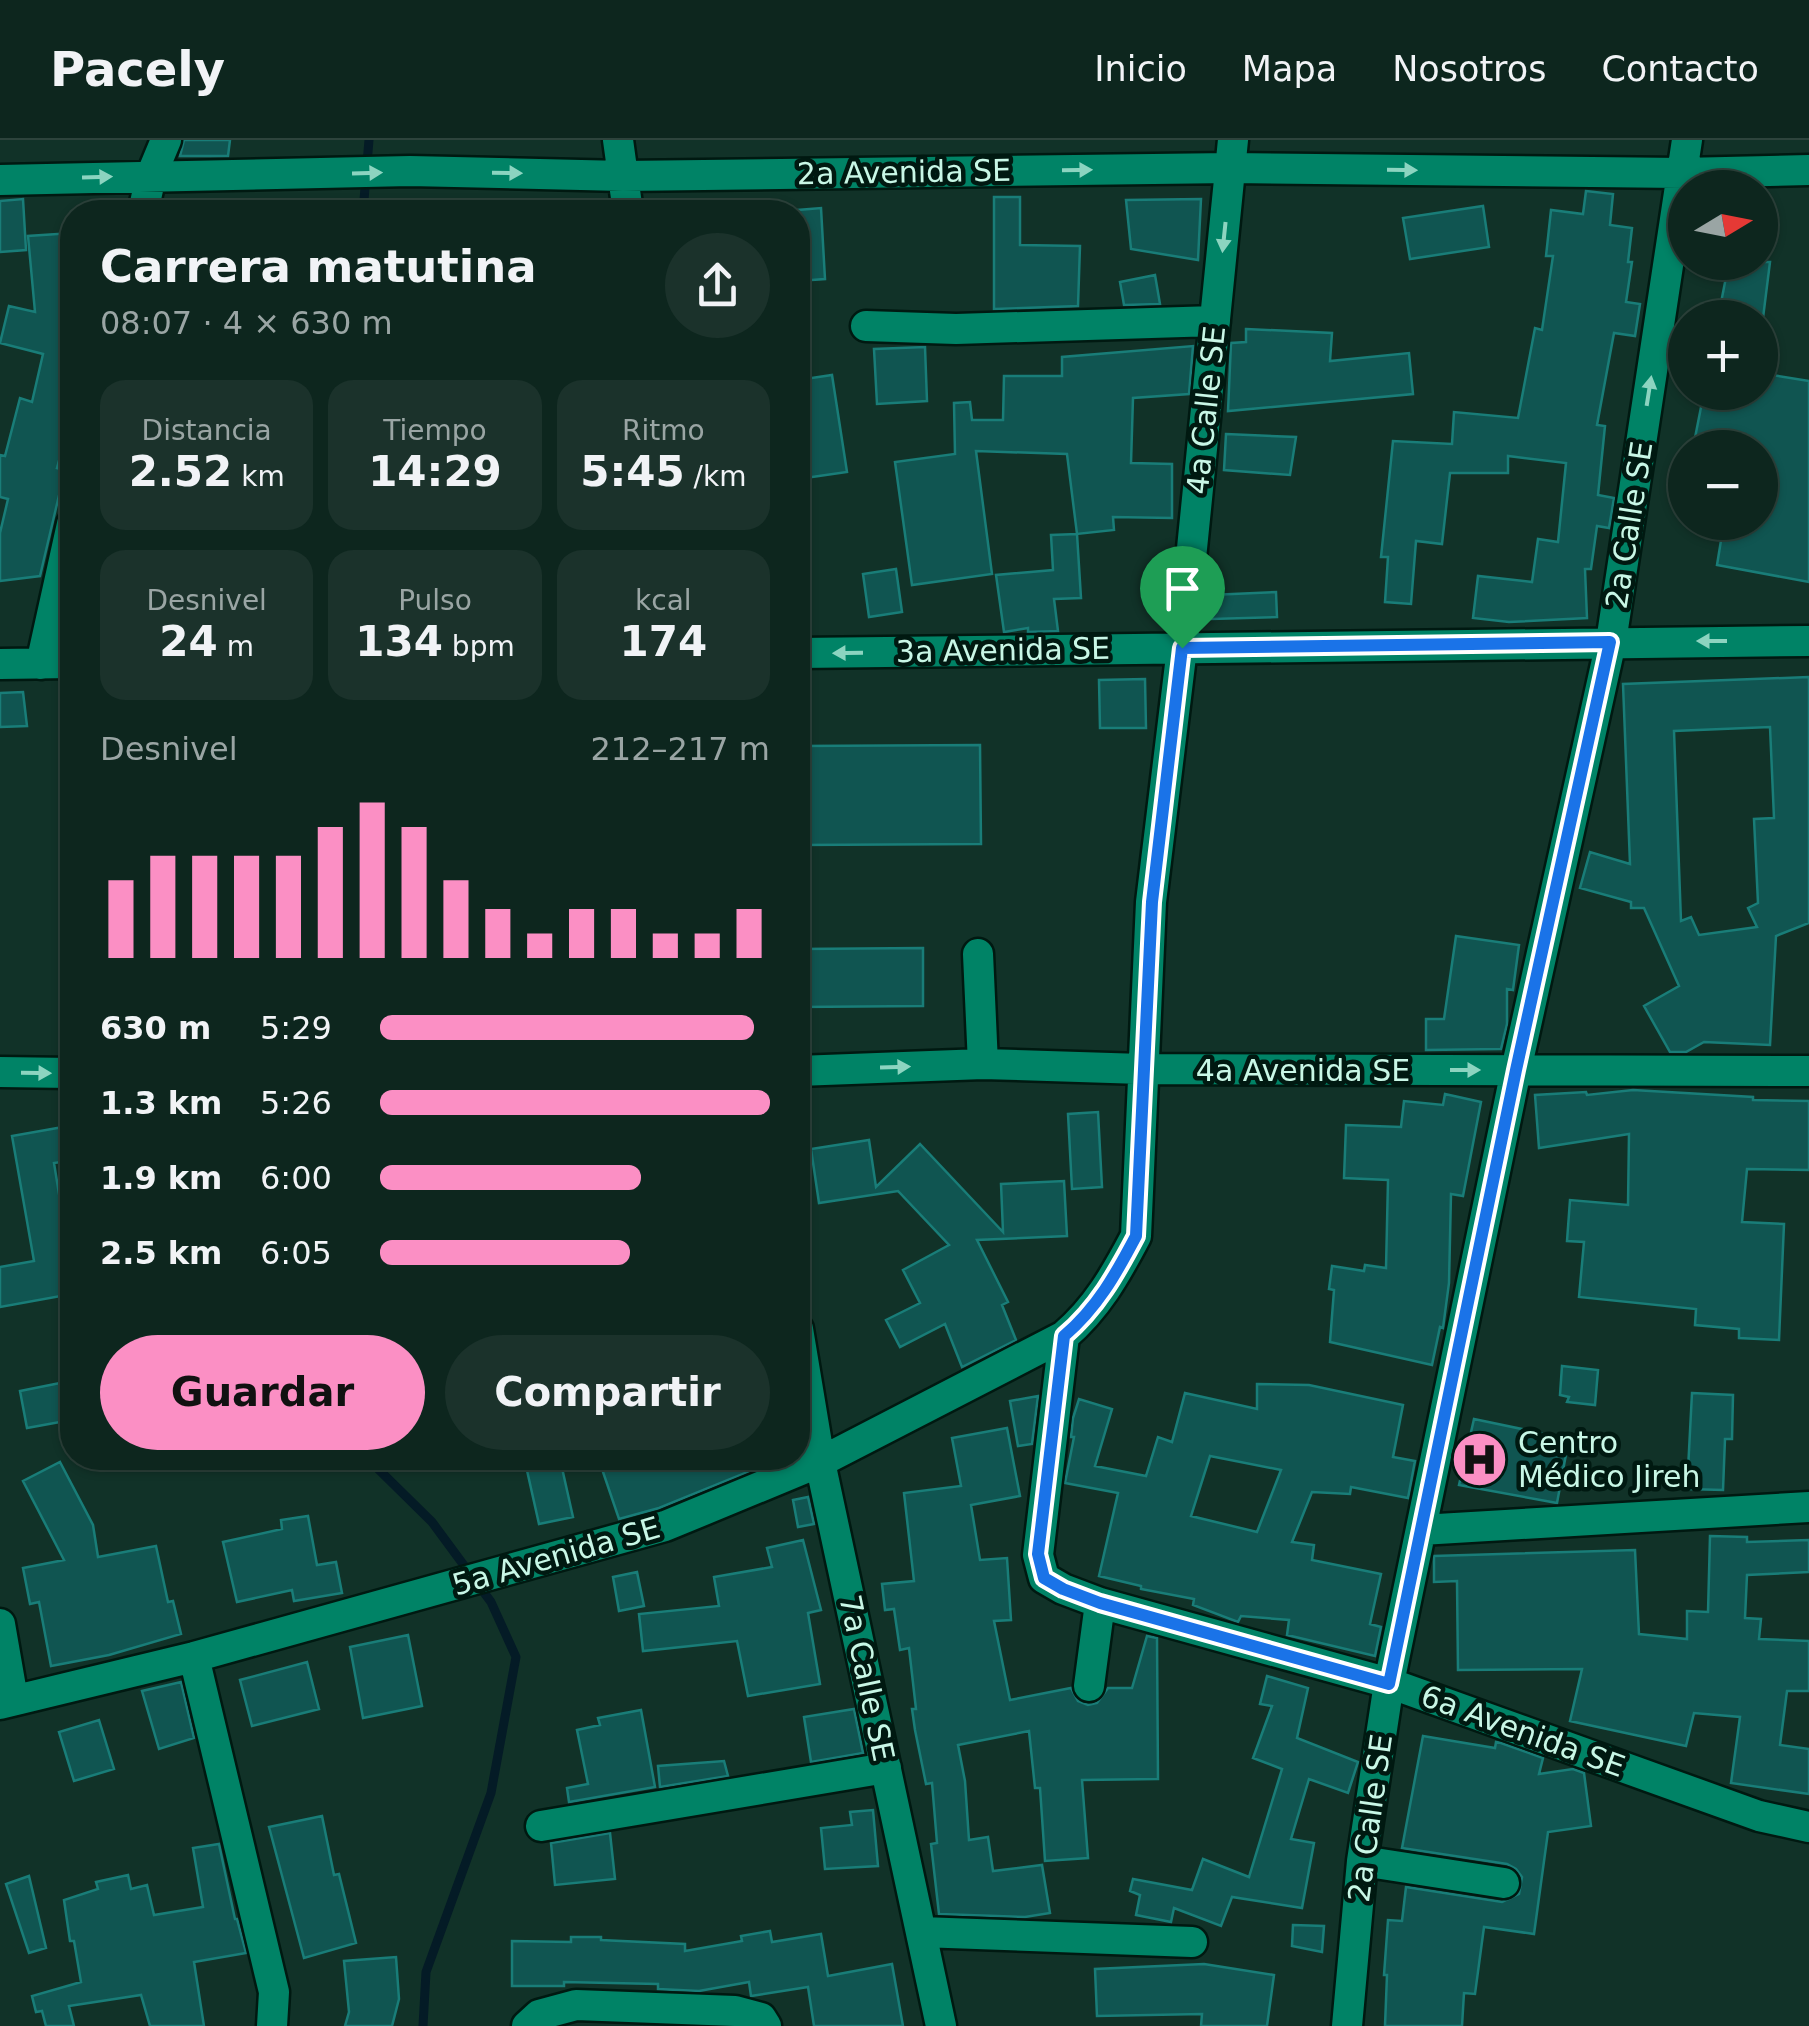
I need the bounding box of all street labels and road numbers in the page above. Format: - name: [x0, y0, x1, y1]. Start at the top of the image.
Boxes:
- street label: 2a Avenida SE: [797, 153, 1011, 191]
- street label: 4a Calle SE: [1180, 324, 1232, 496]
- street label: 2a Calle SE: [1598, 439, 1660, 611]
- street label: 3a Avenida SE: [896, 631, 1110, 669]
- street label: 4a Avenida SE: [1196, 1053, 1410, 1088]
- street label: 5a Avenida SE: [448, 1510, 664, 1602]
- street label: 7a Calle SE: [832, 1592, 902, 1764]
- street label: 6a Avenida SE: [1416, 1678, 1630, 1784]
- street label: 2a Calle SE: [1341, 1732, 1399, 1904]

